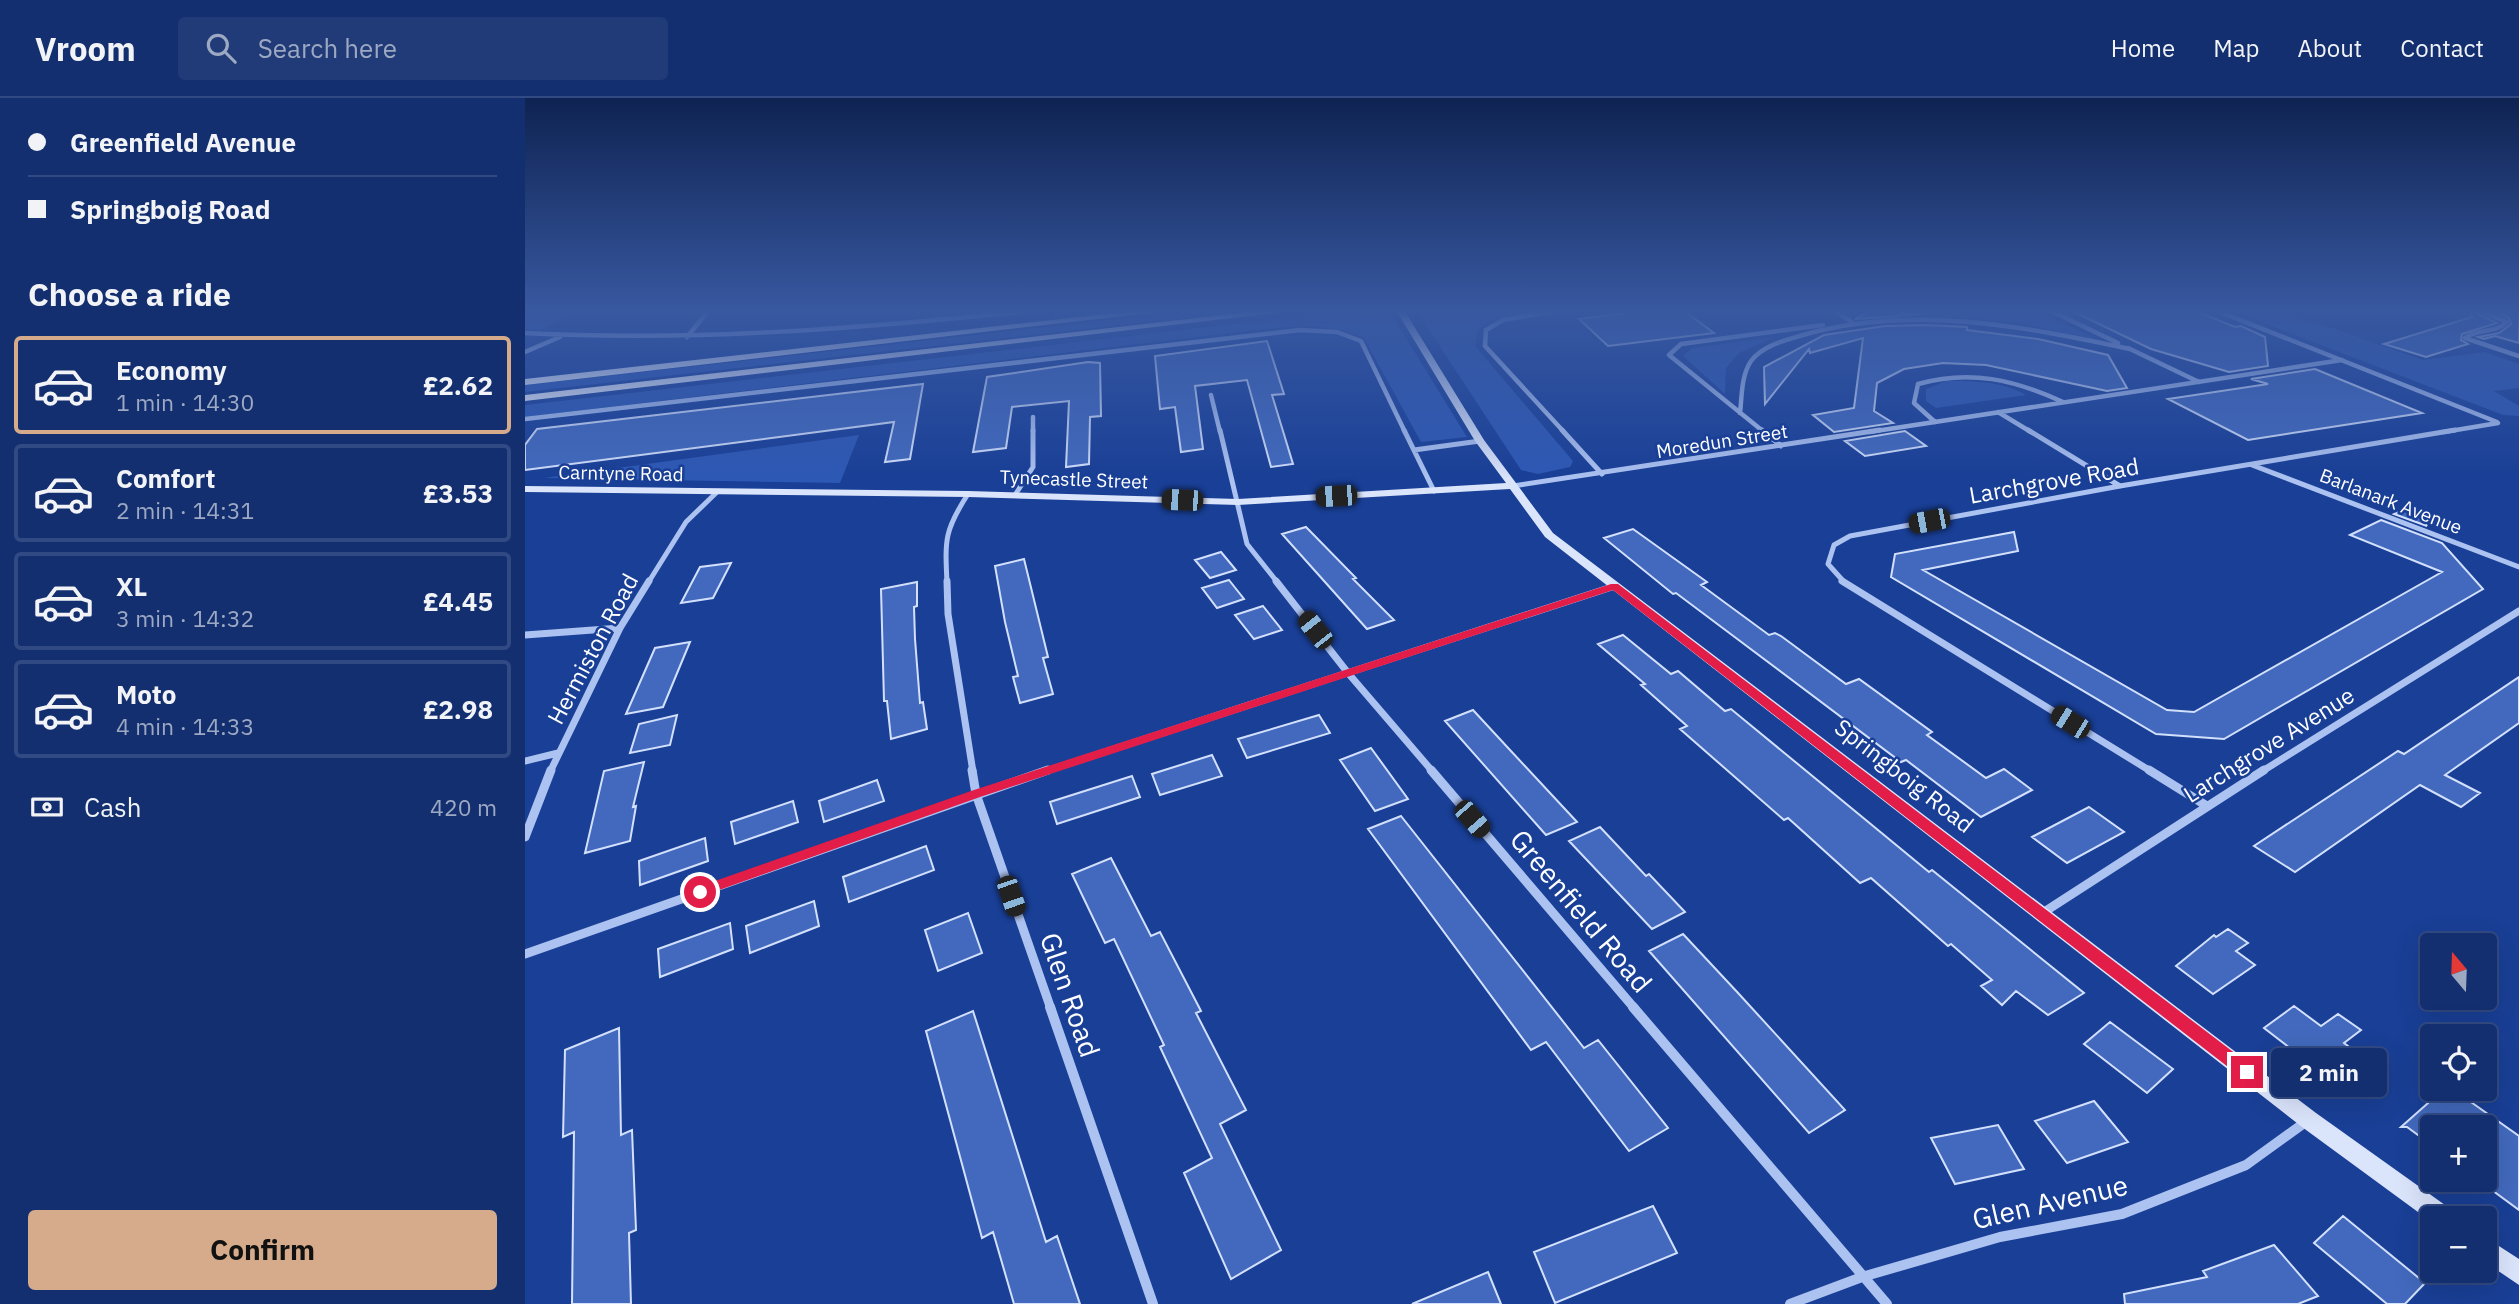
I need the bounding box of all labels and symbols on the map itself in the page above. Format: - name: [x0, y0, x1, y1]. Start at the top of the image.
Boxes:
- street label: Moredun Street: [1655, 419, 1789, 463]
- street label: Larchgrove Road: [1967, 450, 2141, 510]
- street label: Carntyne Road: [558, 460, 684, 486]
- street label: Barlanark Avenue: [2316, 463, 2466, 539]
- street label: Tynecastle Street: [999, 464, 1149, 494]
- car: [1315, 484, 1358, 508]
- car: [1161, 489, 1204, 511]
- car: [1907, 507, 1952, 535]
- street label: Hermiston Road: [540, 568, 644, 729]
- car: [1294, 607, 1337, 653]
- street label: Larchgrove Avenue: [2177, 680, 2359, 809]
- car: [2047, 702, 2094, 742]
- street label: Springboig Road: [1829, 712, 1980, 839]
- car: [1451, 796, 1494, 842]
- street label: Greenfield Road: [1502, 821, 1661, 1000]
- car: [995, 873, 1028, 919]
- route start: [684, 876, 716, 908]
- street label: Glen Road: [1032, 928, 1109, 1062]
- north arrow: [2420, 933, 2497, 1010]
- callout: 2 min: [2271, 1048, 2387, 1096]
- route end: [2231, 1056, 2263, 1088]
- street label: Glen Avenue: [1969, 1166, 2131, 1237]

